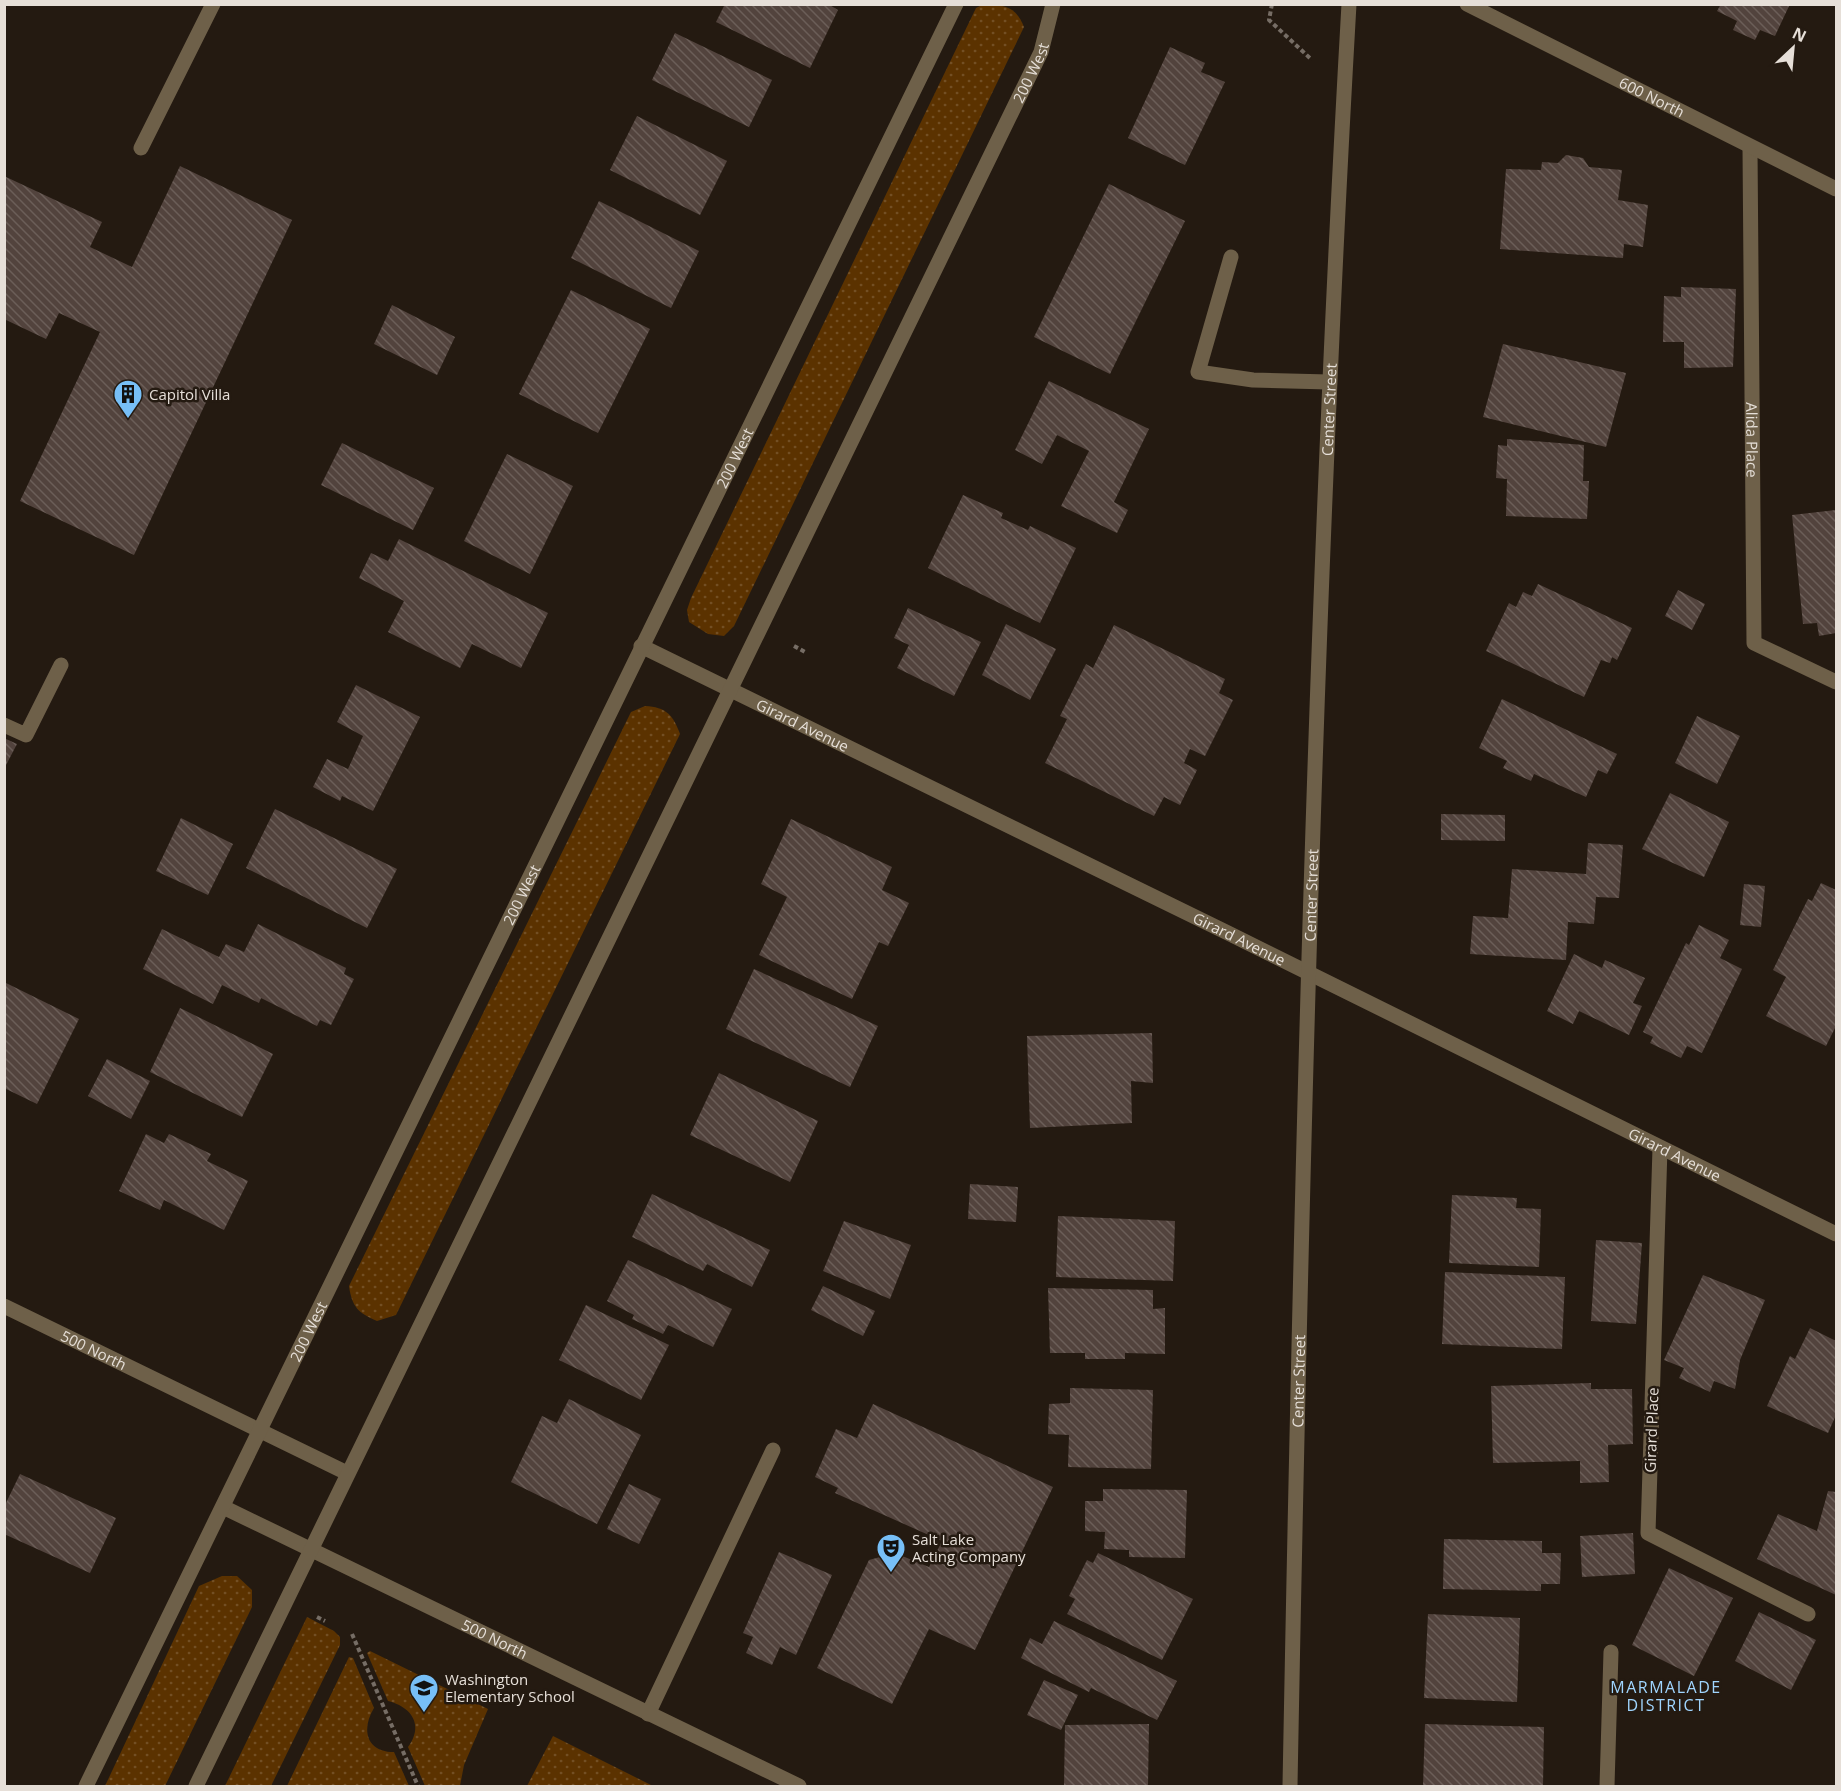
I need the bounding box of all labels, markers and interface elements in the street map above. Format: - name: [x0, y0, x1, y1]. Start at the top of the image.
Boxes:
- north arrow: [1763, 18, 1823, 78]
- text: N: [1789, 22, 1810, 47]
- street label: 200 West: [1008, 41, 1053, 106]
- street label: 600 North: [1616, 72, 1688, 122]
- street label: Center Street: [1317, 363, 1341, 456]
- building icon: Capitol Villa: [112, 378, 144, 420]
- place label: Capitol Villa: [149, 384, 230, 404]
- street label: Alida Place: [1742, 402, 1763, 478]
- street label: 200 West: [711, 424, 758, 491]
- street label: Girard Avenue: [753, 694, 852, 756]
- street label: Center Street: [1299, 849, 1322, 942]
- street label: 200 West: [498, 861, 544, 928]
- street label: Girard Avenue: [1190, 907, 1289, 970]
- street label: Girard Avenue: [1625, 1123, 1724, 1186]
- street label: 200 West: [285, 1298, 331, 1365]
- street label: 500 North: [58, 1325, 130, 1374]
- street label: Center Street: [1287, 1334, 1309, 1428]
- street label: Girard Place: [1640, 1387, 1662, 1473]
- place label: Salt Lake Acting Company: [912, 1529, 1026, 1566]
- theatre icon: Salt Lake Acting Company: [875, 1532, 907, 1574]
- street label: 500 North: [459, 1614, 531, 1663]
- place label: Washington Elementary School: [445, 1669, 575, 1706]
- school or university icon: Washington Elementary School: [408, 1672, 440, 1714]
- district label: MARMALADE DISTRICT: [1610, 1676, 1722, 1716]

